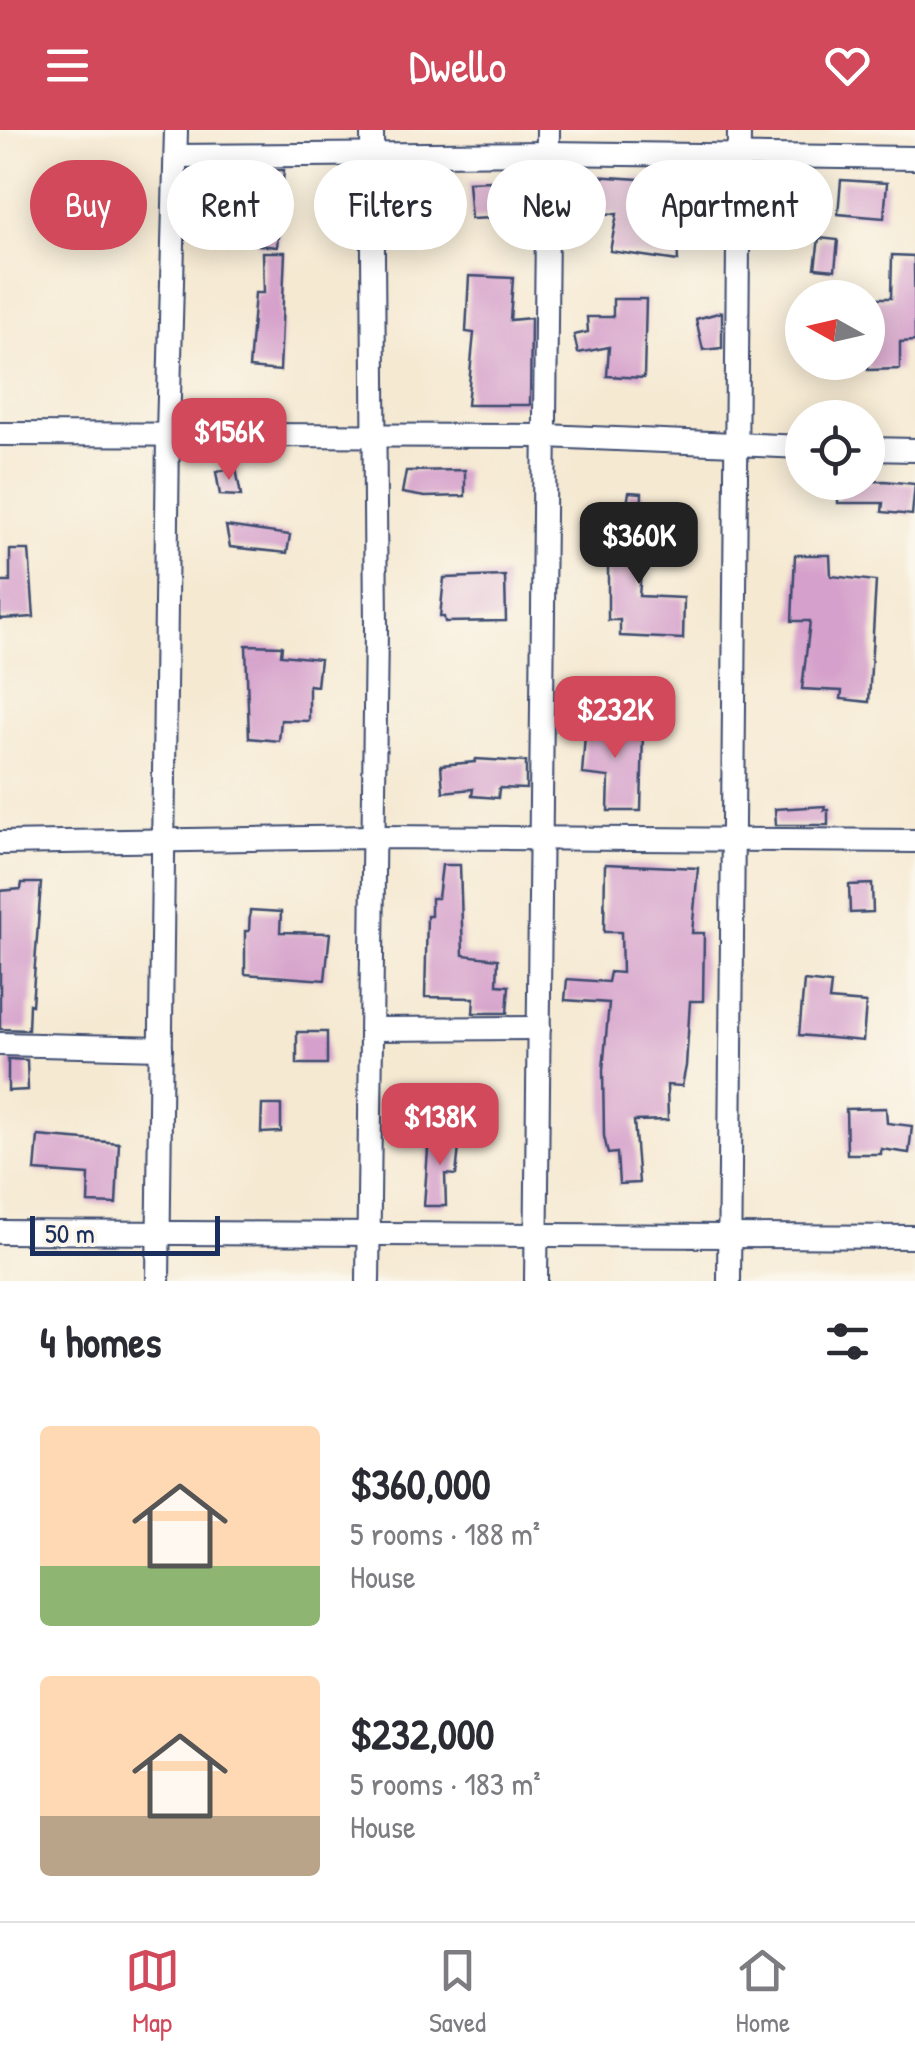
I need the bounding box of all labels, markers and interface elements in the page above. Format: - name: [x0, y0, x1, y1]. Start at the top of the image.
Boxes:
- text: Dwello: [409, 35, 506, 96]
- icon: menu: [40, 38, 95, 93]
- icon: heart: [820, 38, 875, 93]
- chip: Buy: [30, 160, 147, 250]
- chip: Rent: [167, 160, 294, 250]
- chip: Filters: [314, 160, 467, 250]
- chip: New: [487, 160, 606, 250]
- chip: Apartment: [626, 160, 833, 250]
- north arrow: [785, 280, 885, 380]
- map controls: [785, 280, 885, 500]
- pin: $156K: [159, 398, 299, 483]
- button: locate: [785, 400, 885, 500]
- text: $156K: [194, 409, 264, 452]
- pin: $360K: [569, 502, 709, 587]
- text: $360K: [602, 513, 676, 556]
- pin: $232K: [545, 676, 685, 761]
- text: $232K: [576, 687, 654, 730]
- pin: $138K: [370, 1083, 510, 1168]
- text: $138K: [404, 1094, 476, 1137]
- scale bar: [30, 1211, 220, 1256]
- text: 50 m: [45, 1214, 95, 1252]
- text: 4 homes: [40, 1313, 161, 1370]
- icon: filters: [820, 1314, 875, 1369]
- text: $360,000: [350, 1455, 491, 1512]
- icon: home: [120, 1466, 240, 1586]
- text: 5 rooms · 188 m²: [350, 1512, 540, 1555]
- text: House: [350, 1555, 416, 1598]
- text: $232,000: [350, 1705, 494, 1762]
- icon: home: [120, 1716, 240, 1836]
- text: 5 rooms · 183 m²: [350, 1762, 541, 1805]
- text: House: [350, 1805, 416, 1848]
- tab: Map: [125, 1943, 180, 2041]
- tab: Saved: [429, 1943, 486, 2041]
- tab: Home: [735, 1943, 790, 2041]

